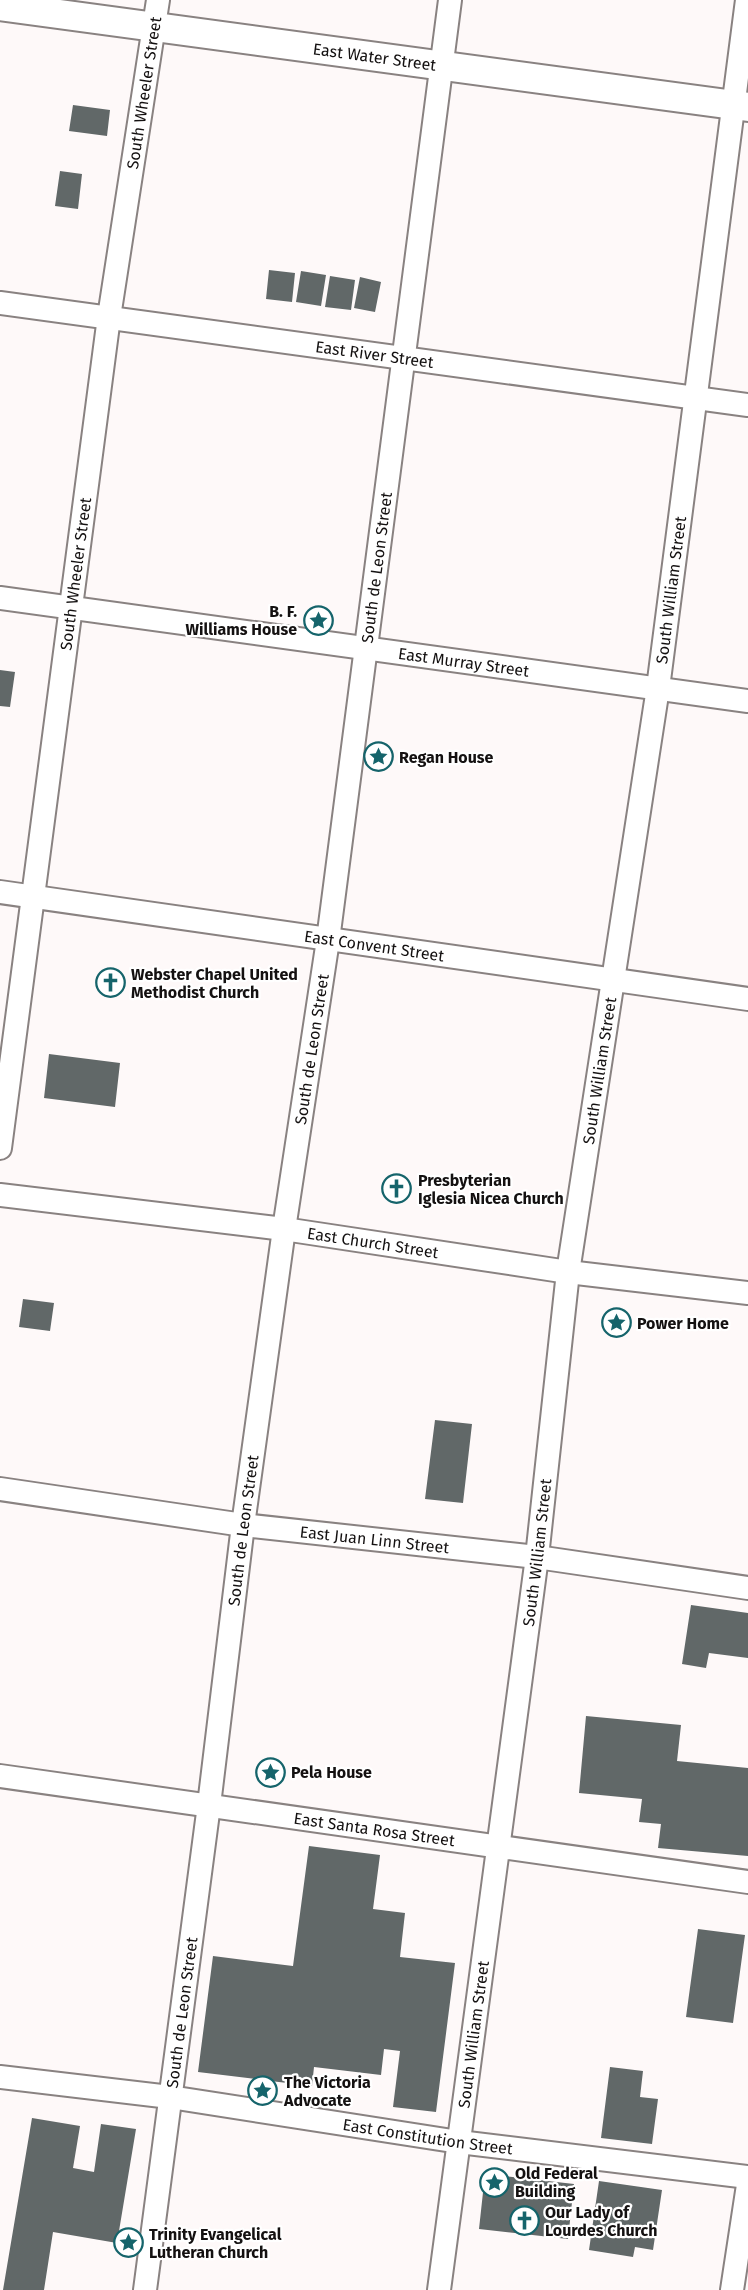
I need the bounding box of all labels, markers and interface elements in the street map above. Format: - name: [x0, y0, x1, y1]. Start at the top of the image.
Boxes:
- street label: South Wheeler Street: [123, 15, 165, 170]
- street label: East Water Street: [312, 39, 438, 75]
- street label: East River Street: [314, 337, 435, 372]
- street label: South de Leon Street: [358, 491, 396, 644]
- street label: South Wheeler Street: [56, 496, 95, 652]
- street label: South William Street: [652, 515, 690, 665]
- place label: B. F. Williams House: [185, 602, 297, 639]
- place icon: B. F. Williams House: [302, 604, 334, 636]
- street label: East Murray Street: [397, 644, 530, 681]
- place icon: Regan House: [362, 741, 394, 773]
- place label: Regan House: [399, 748, 494, 767]
- street label: East Convent Street: [303, 927, 446, 965]
- place label: Webster Chapel United Methodist Church: [131, 965, 298, 1002]
- church icon: Webster Chapel United Methodist Church: [94, 967, 126, 999]
- street label: South de Leon Street: [291, 972, 333, 1126]
- street label: South William Street: [579, 996, 620, 1146]
- place label: Presbyterian Iglesia Nicea Church: [418, 1171, 564, 1208]
- church icon: Presbyterian Iglesia Nicea Church: [381, 1173, 413, 1205]
- street label: East Church Street: [306, 1224, 440, 1262]
- place icon: Power Home: [600, 1307, 632, 1339]
- place label: Power Home: [637, 1314, 729, 1333]
- street label: South de Leon Street: [224, 1453, 263, 1607]
- street label: South William Street: [519, 1477, 555, 1628]
- street label: East Juan Linn Street: [299, 1522, 450, 1557]
- place icon: Pela House: [254, 1756, 286, 1788]
- place label: Pela House: [291, 1763, 372, 1782]
- street label: East Santa Rosa Street: [292, 1809, 456, 1850]
- street label: South de Leon Street: [163, 1936, 202, 2089]
- street label: South William Street: [454, 1959, 493, 2109]
- place label: The Victoria Advocate: [283, 2073, 371, 2110]
- place icon: The Victoria Advocate: [247, 2075, 279, 2107]
- street label: East Constitution Street: [341, 2115, 514, 2158]
- place label: Old Federal Building: [515, 2164, 598, 2201]
- place icon: Old Federal Building: [478, 2166, 510, 2198]
- place label: Our Lady of Lourdes Church: [545, 2203, 657, 2240]
- church icon: Our Lady of Lourdes Church: [508, 2205, 540, 2237]
- place label: Trinity Evangelical Lutheran Church: [149, 2225, 282, 2262]
- place icon: Trinity Evangelical Lutheran Church: [112, 2227, 144, 2259]

